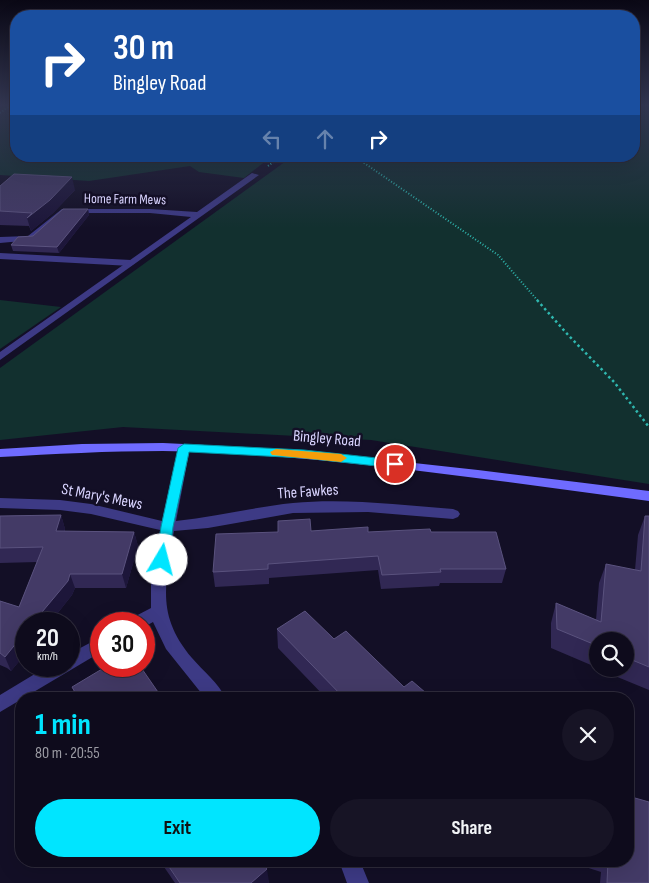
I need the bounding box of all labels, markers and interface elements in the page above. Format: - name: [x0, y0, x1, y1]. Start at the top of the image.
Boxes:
- text: 30 m: [113, 27, 174, 70]
- icon: right: [30, 30, 95, 95]
- text: Bingley Road: [113, 70, 207, 97]
- icon: left: [258, 125, 286, 153]
- icon: ahead: [311, 125, 339, 153]
- icon: right: [364, 125, 392, 153]
- street label: Home Farm Mews: [84, 190, 166, 208]
- street label: Bingley Road: [292, 427, 362, 451]
- pin: [374, 443, 416, 485]
- icon: arrive: [381, 450, 409, 478]
- street label: St Mary's Mews: [60, 480, 144, 514]
- street label: The Fawkes: [277, 480, 339, 504]
- position arrow: [135, 533, 187, 585]
- speed limit sign: 30: [90, 612, 155, 677]
- text: 20: [36, 623, 59, 654]
- map controls: [589, 632, 634, 677]
- button: search: [589, 632, 634, 677]
- text: km/h: [37, 649, 58, 664]
- text: 1 min: [35, 707, 91, 743]
- button: close: [562, 709, 614, 761]
- text: 80 m · 20:55: [35, 744, 100, 763]
- button: Exit: [35, 799, 320, 857]
- button: Share: [330, 799, 614, 857]

